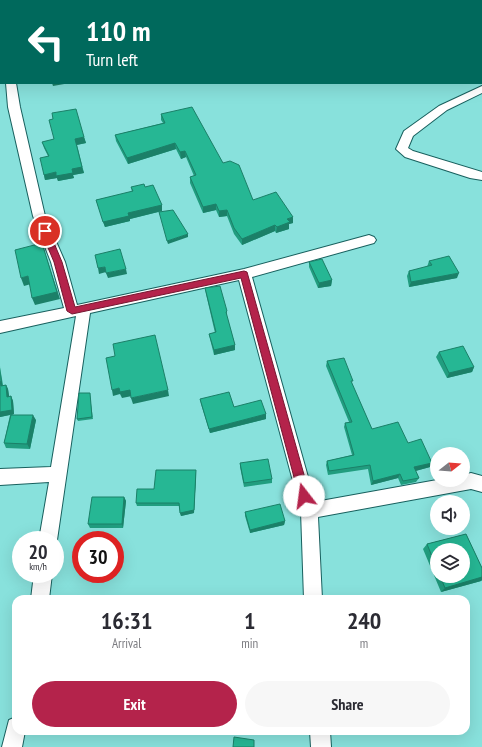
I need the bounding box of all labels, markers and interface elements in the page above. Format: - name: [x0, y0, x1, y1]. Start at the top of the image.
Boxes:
- text: 110 m: [86, 12, 150, 49]
- icon: left: [20, 16, 72, 68]
- text: Turn left: [86, 48, 138, 71]
- pin: [28, 214, 62, 248]
- icon: arrive: [34, 220, 56, 242]
- north arrow: [430, 447, 470, 487]
- map controls: [430, 447, 470, 583]
- position arrow: [283, 475, 325, 517]
- button: sound: [430, 495, 470, 535]
- speed limit sign: 30: [72, 531, 124, 583]
- text: 20: [28, 539, 48, 565]
- button: layers: [430, 543, 470, 583]
- text: km/h: [29, 560, 47, 573]
- text: 16:31: [101, 605, 153, 636]
- text: 1: [244, 605, 255, 636]
- text: 240: [347, 605, 381, 636]
- text: Arrival: [112, 635, 141, 652]
- text: min: [241, 635, 258, 652]
- text: m: [360, 635, 368, 652]
- button: Exit: [32, 681, 237, 727]
- button: Share: [245, 681, 450, 727]

